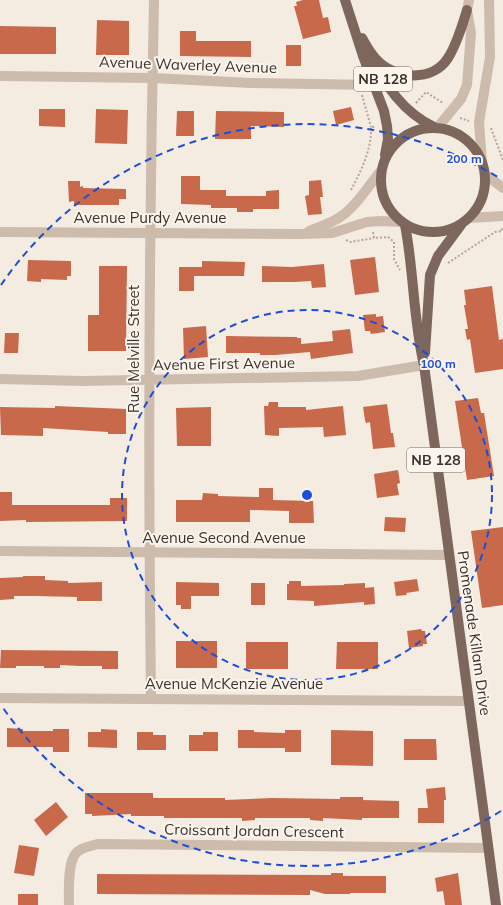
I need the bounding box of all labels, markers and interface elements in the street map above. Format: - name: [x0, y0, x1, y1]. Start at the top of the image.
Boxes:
- street label: Avenue Waverley Avenue: [99, 52, 277, 77]
- road number: NB 128: [354, 67, 412, 91]
- text: 200 m: [446, 151, 482, 166]
- street label: Avenue Purdy Avenue: [74, 208, 226, 227]
- street label: Rue Melville Street: [124, 285, 143, 413]
- street label: Avenue First Avenue: [153, 353, 295, 374]
- text: 100 m: [420, 356, 456, 371]
- road number: NB 128: [407, 448, 465, 472]
- centre of rings: [300, 488, 314, 502]
- street label: Avenue Second Avenue: [142, 528, 306, 547]
- street label: Promenade Killam Drive: [454, 549, 495, 717]
- street label: Avenue McKenzie Avenue: [145, 674, 323, 693]
- street label: Croissant Jordan Crescent: [164, 819, 344, 842]

